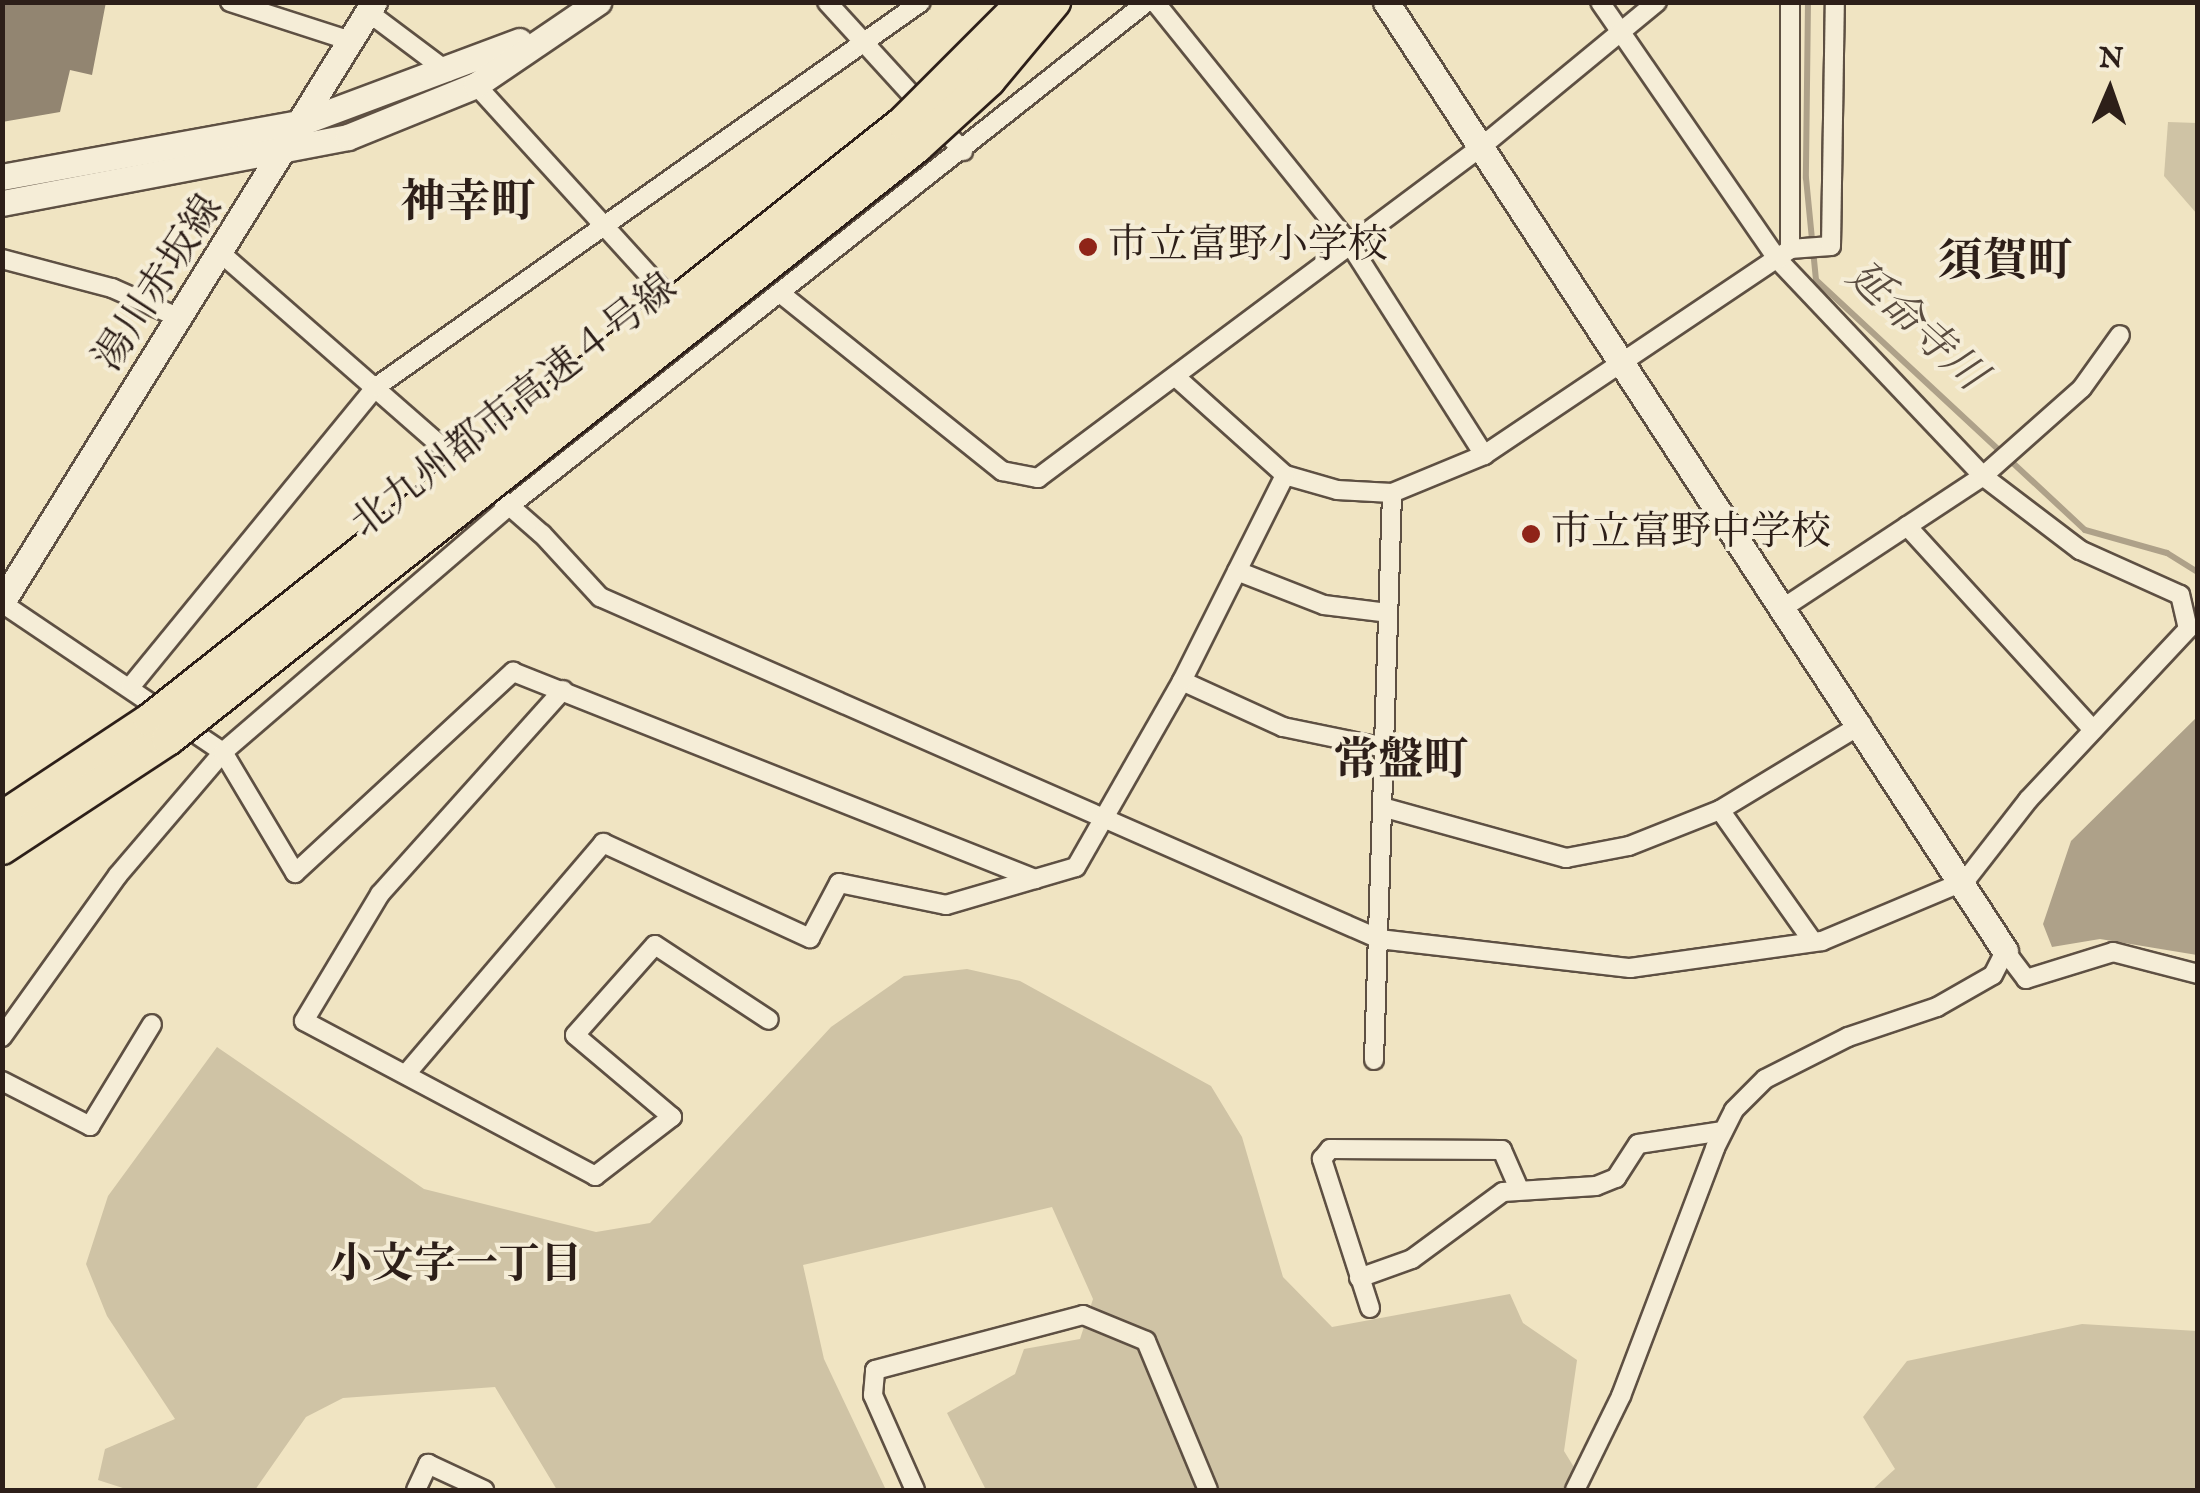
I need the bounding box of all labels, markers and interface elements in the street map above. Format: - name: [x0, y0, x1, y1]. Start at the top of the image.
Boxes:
- north arrow: [2060, 40, 2160, 140]
- text: N: [2098, 42, 2124, 77]
- district label: 神幸町: [401, 177, 535, 231]
- street label: 湯川赤坂線: [85, 187, 235, 381]
- place label: 市立富野小学校: [1108, 223, 1388, 271]
- marker: 市立富野小学校: [1077, 236, 1099, 258]
- district label: 須賀町: [1938, 236, 2072, 290]
- water label: 延命寺川: [1836, 252, 1994, 402]
- street label: 北九州都市高速４号線: [343, 265, 687, 549]
- place label: 市立富野中学校: [1551, 510, 1831, 558]
- marker: 市立富野中学校: [1520, 523, 1542, 545]
- district label: 常盤町: [1334, 735, 1468, 789]
- district label: 小文字一丁目: [330, 1241, 582, 1291]

